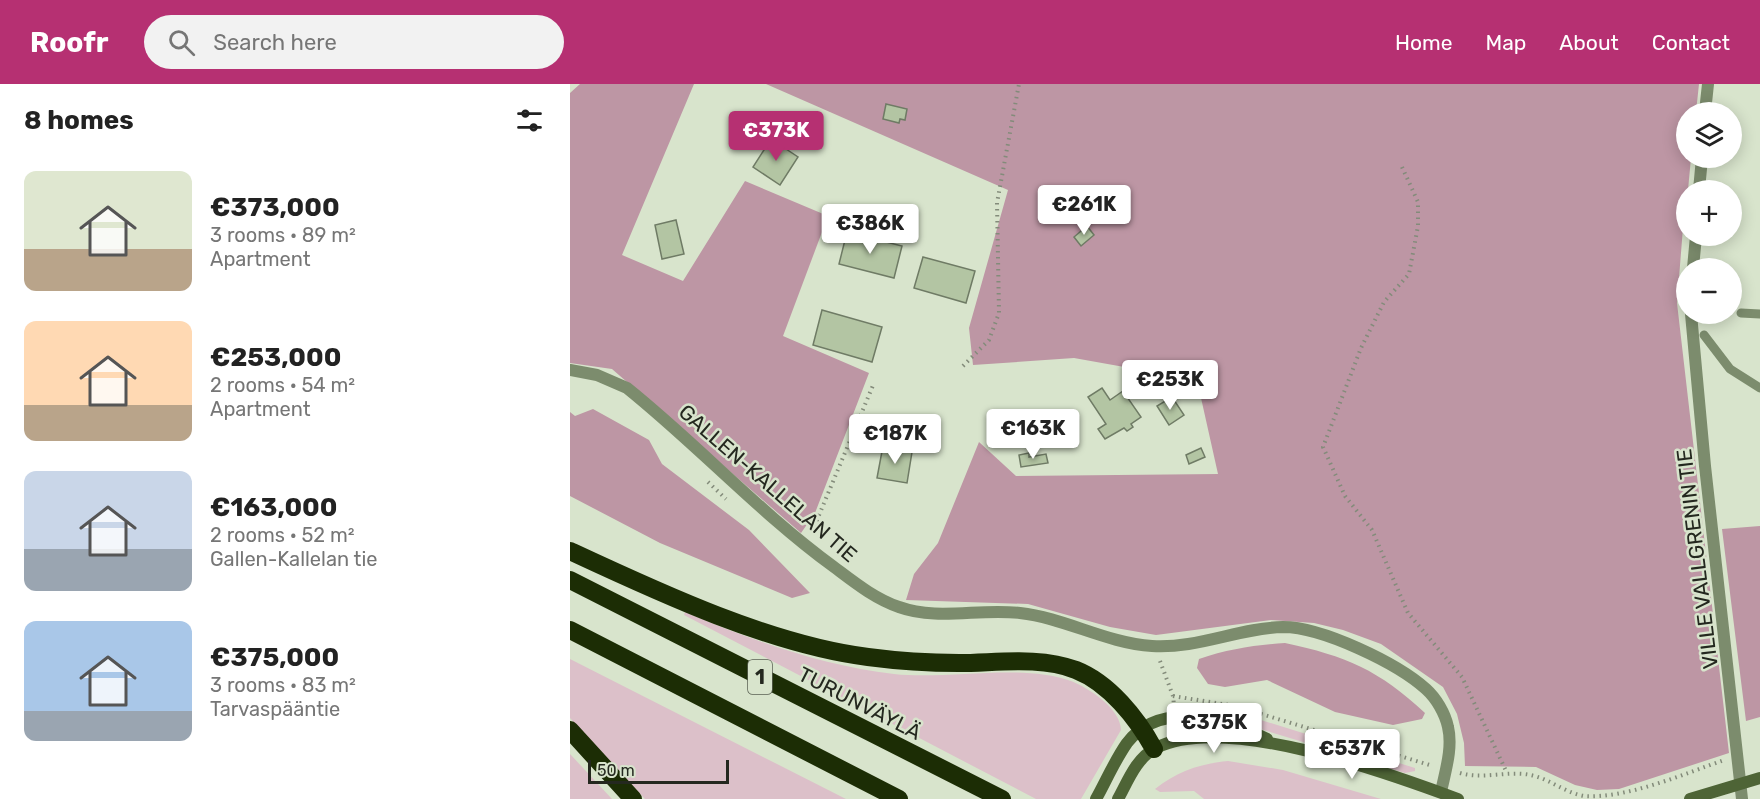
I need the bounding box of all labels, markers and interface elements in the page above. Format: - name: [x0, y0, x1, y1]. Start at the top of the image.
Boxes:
- search box: [144, 15, 564, 69]
- text: Roofr: [30, 26, 108, 59]
- icon: search: [165, 26, 198, 59]
- text: Search here: [213, 29, 337, 56]
- text: Home: [1395, 30, 1452, 55]
- text: Map: [1485, 30, 1526, 55]
- text: About: [1559, 30, 1619, 55]
- text: Contact: [1652, 30, 1730, 55]
- map controls: [1676, 102, 1742, 324]
- button: layers: [1676, 102, 1742, 168]
- icon: filters: [513, 104, 546, 137]
- text: 8 homes: [24, 105, 134, 136]
- pin: €373K: [734, 111, 818, 162]
- text: €373K: [743, 118, 809, 142]
- button: +: [1676, 180, 1742, 246]
- pin: €261K: [1042, 185, 1126, 236]
- text: €373,000: [210, 192, 340, 223]
- text: €261K: [1052, 192, 1116, 216]
- icon: home: [72, 195, 144, 267]
- pin: €386K: [828, 204, 912, 255]
- text: €386K: [836, 211, 904, 235]
- text: 3 rooms · 89 m²: [210, 223, 356, 247]
- text: Apartment: [210, 247, 311, 271]
- button: −: [1676, 258, 1742, 324]
- text: €253,000: [210, 342, 341, 373]
- icon: home: [72, 345, 144, 417]
- pin: €253K: [1128, 360, 1212, 411]
- text: €253K: [1136, 367, 1204, 391]
- text: 2 rooms · 54 m²: [210, 373, 355, 397]
- text: Apartment: [210, 397, 311, 421]
- street label: GALLEN-KALLELAN TIE: [674, 399, 862, 567]
- pin: €163K: [991, 409, 1075, 460]
- pin: €187K: [853, 414, 937, 465]
- text: €163K: [1000, 416, 1066, 440]
- text: €187K: [863, 421, 927, 445]
- street label: VILLE VALLGRENIN TIE: [1671, 447, 1723, 671]
- text: €163,000: [210, 492, 337, 523]
- icon: home: [72, 495, 144, 567]
- text: 2 rooms · 52 m²: [210, 523, 355, 547]
- text: Gallen-Kallelan tie: [210, 547, 377, 571]
- text: €375,000: [210, 642, 339, 673]
- icon: home: [72, 645, 144, 717]
- road number: 1: [748, 660, 772, 694]
- street label: TURUNVÄYLÄ: [794, 661, 926, 745]
- text: 3 rooms · 83 m²: [210, 673, 356, 697]
- text: Tarvaspääntie: [210, 697, 340, 721]
- pin: €375K: [1172, 703, 1256, 754]
- text: €375K: [1181, 710, 1247, 734]
- pin: €537K: [1310, 729, 1394, 780]
- text: €537K: [1319, 736, 1385, 760]
- scale bar: [588, 757, 729, 784]
- text: 50 m: [597, 761, 635, 780]

